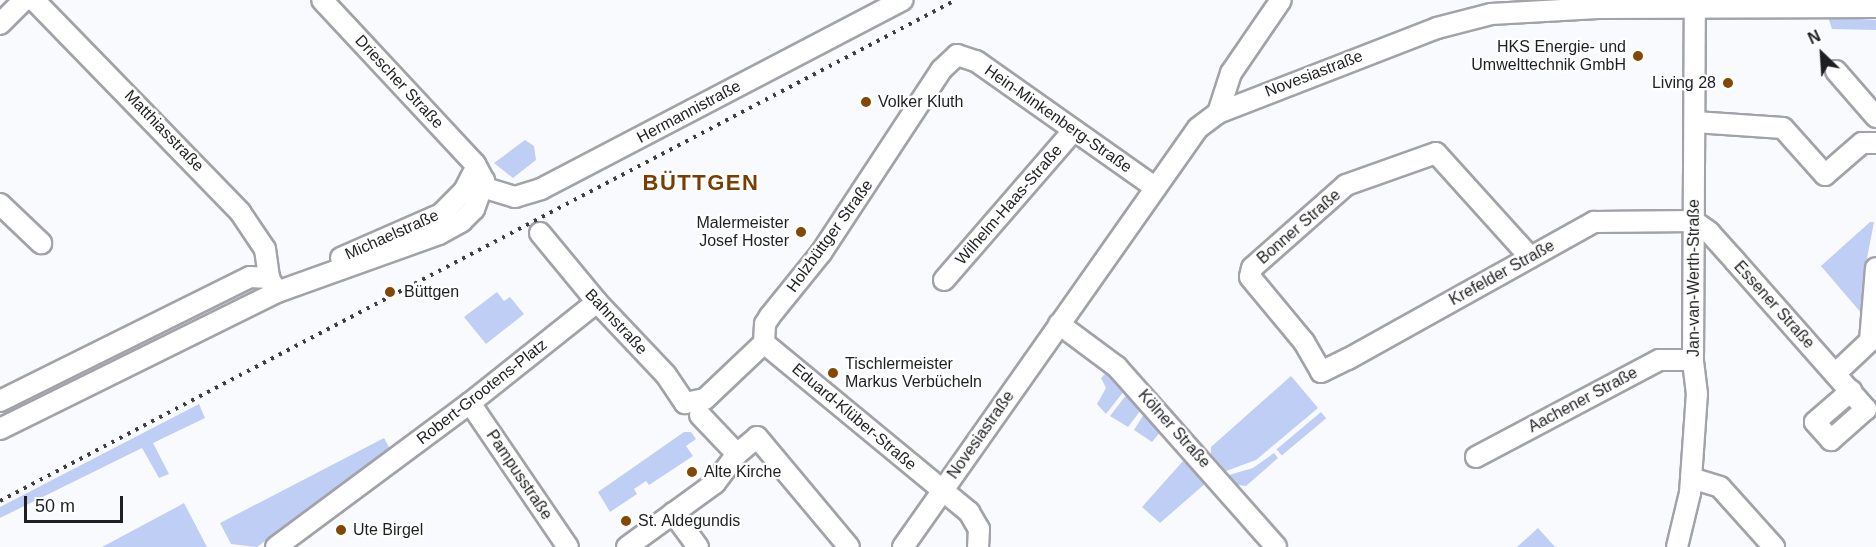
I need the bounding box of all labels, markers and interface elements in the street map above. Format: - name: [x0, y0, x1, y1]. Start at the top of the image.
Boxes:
- north arrow: [1792, 24, 1852, 84]
- text: N: [1805, 27, 1823, 47]
- street label: Driescher Straße: [351, 31, 447, 133]
- place label: HKS Energie- und Umwelttechnik GmbH: [1471, 37, 1626, 75]
- street label: Novesiastraße: [1262, 47, 1366, 101]
- marker: HKS Energie- und Umwelttechnik GmbH: [1631, 49, 1645, 63]
- street label: Hein-Minkenberg-Straße: [981, 61, 1135, 177]
- place label: Living 28: [1652, 73, 1716, 93]
- marker: Living 28: [1721, 76, 1735, 90]
- street label: Hermannistraße: [634, 77, 744, 147]
- street label: Matthiasstraße: [120, 86, 208, 176]
- place label: Volker Kluth: [878, 92, 963, 112]
- marker: Volker Kluth: [859, 95, 873, 109]
- street label: Wilhelm-Haas-Straße: [952, 141, 1066, 269]
- district label: BÜTTGEN: [643, 170, 759, 196]
- street label: Holzbüttger Straße: [783, 176, 877, 296]
- street label: Bonner Straße: [1253, 186, 1345, 268]
- street label: Jan-van-Werth-Straße: [1684, 199, 1704, 357]
- street label: Michaelstraße: [342, 206, 442, 264]
- place label: Malermeister Josef Hoster: [697, 213, 789, 251]
- marker: Malermeister Josef Hoster: [794, 225, 808, 239]
- street label: Krefelder Straße: [1446, 236, 1558, 310]
- street label: Essener Straße: [1730, 257, 1818, 353]
- place label: Büttgen: [404, 282, 459, 302]
- marker: Büttgen: [381, 283, 399, 301]
- street label: Bahnstraße: [581, 285, 651, 359]
- street label: Robert-Grootens-Platz: [413, 335, 551, 449]
- place label: Tischlermeister Markus Verbücheln: [845, 354, 982, 392]
- street label: Eduard-Klüber-Straße: [788, 359, 920, 475]
- street label: Aachener Straße: [1525, 363, 1641, 437]
- marker: Tischlermeister Markus Verbücheln: [826, 366, 840, 380]
- street label: Kölner Straße: [1134, 386, 1214, 472]
- street label: Novesiastraße: [944, 387, 1018, 483]
- street label: Pampusstraße: [482, 427, 556, 523]
- place label: Alte Kirche: [704, 462, 781, 482]
- marker: Alte Kirche: [685, 465, 699, 479]
- scale bar: [27, 484, 126, 522]
- text: 50 m: [35, 496, 75, 516]
- place label: St. Aldegundis: [638, 511, 741, 531]
- marker: St. Aldegundis: [619, 514, 633, 528]
- place label: Ute Birgel: [353, 520, 423, 540]
- marker: Ute Birgel: [334, 523, 348, 537]

